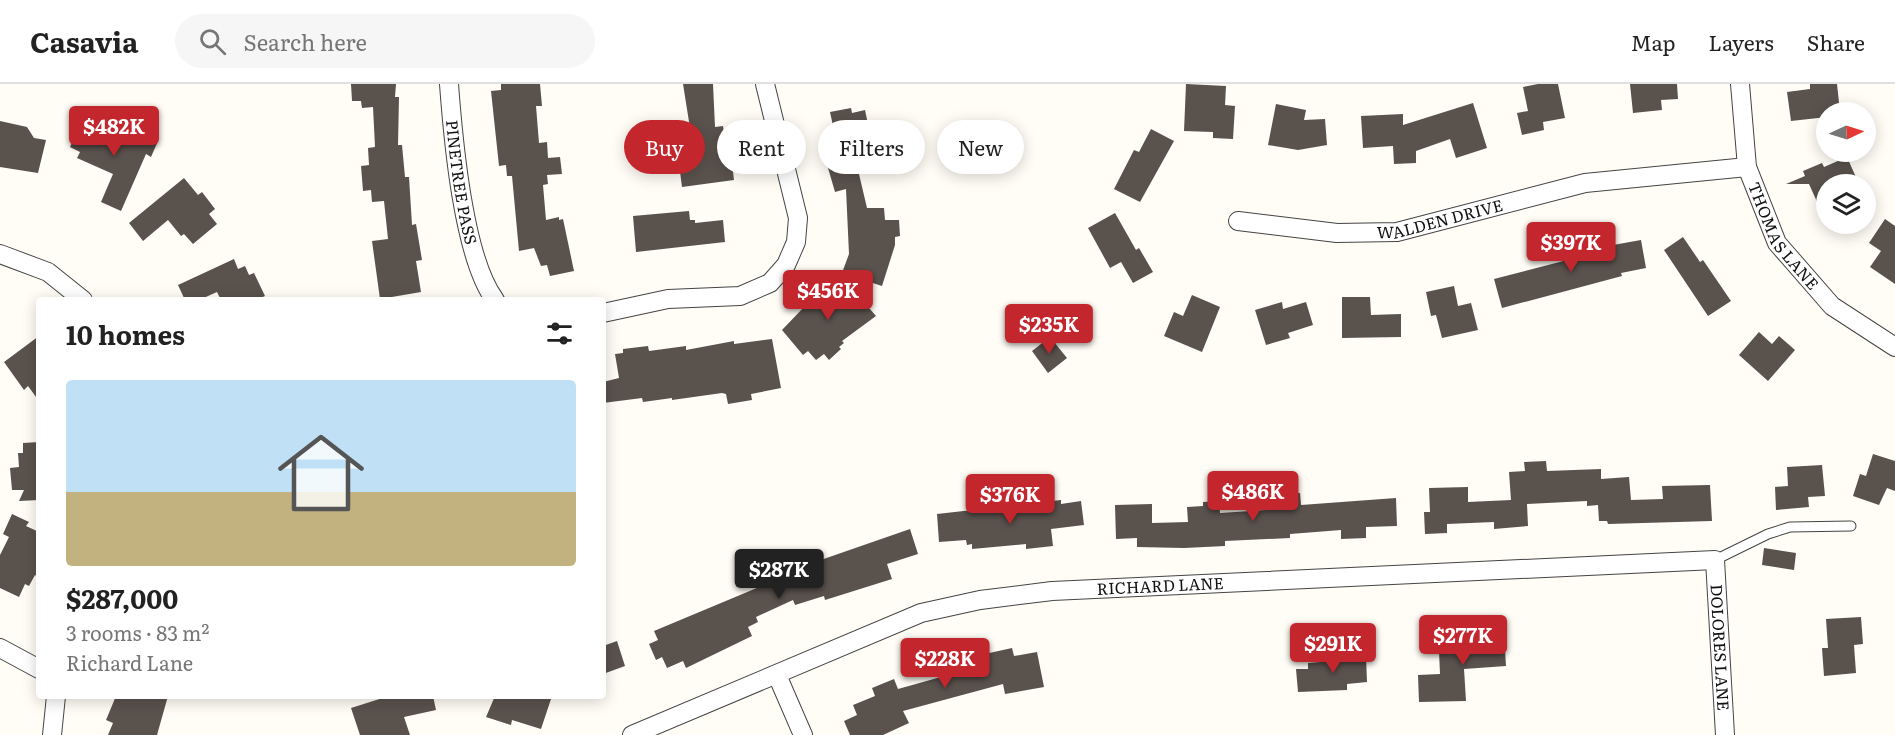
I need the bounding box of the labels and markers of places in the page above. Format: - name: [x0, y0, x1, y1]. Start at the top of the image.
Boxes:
- pin: $482K: [72, 106, 156, 157]
- pin: $397K: [1529, 222, 1613, 273]
- pin: $456K: [786, 270, 870, 321]
- pin: $235K: [1007, 304, 1091, 355]
- pin: $486K: [1211, 471, 1295, 522]
- pin: $376K: [968, 474, 1052, 525]
- pin: $287K: [737, 549, 821, 600]
- pin: $277K: [1421, 615, 1505, 666]
- pin: $291K: [1291, 623, 1375, 674]
- pin: $228K: [903, 638, 987, 689]

